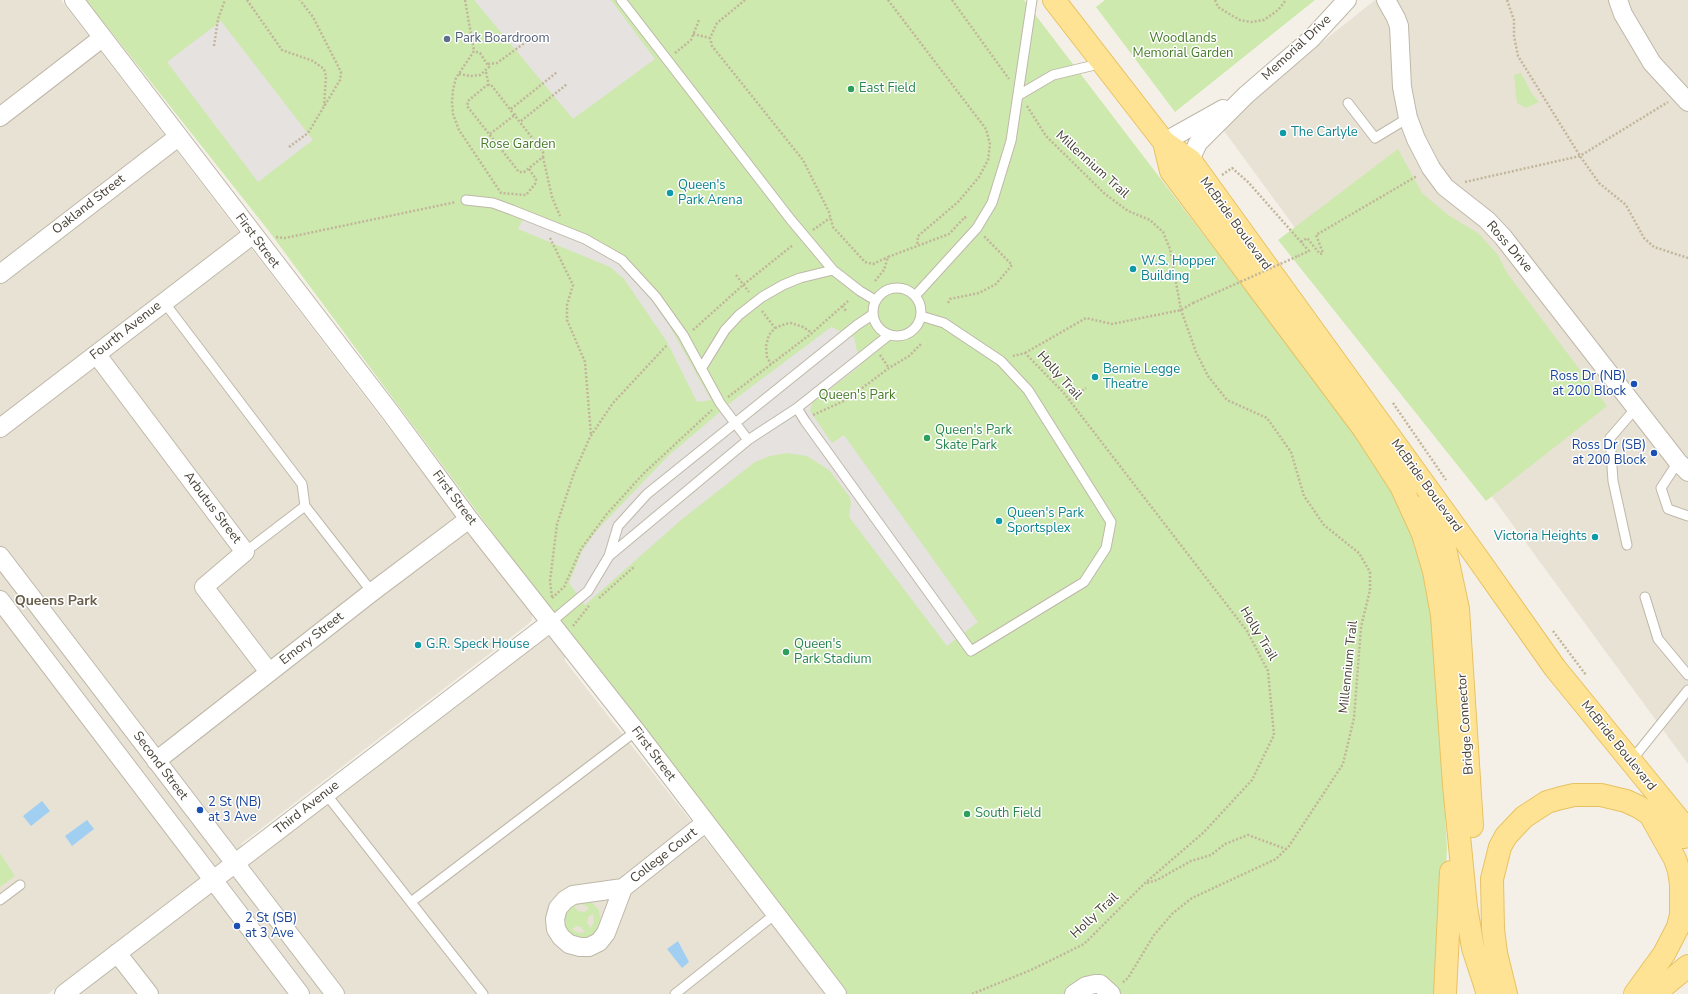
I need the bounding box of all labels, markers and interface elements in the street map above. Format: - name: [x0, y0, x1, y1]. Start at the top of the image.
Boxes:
- street label: Memorial Drive: [1259, 12, 1335, 84]
- place label: Park Boardroom: [455, 31, 550, 47]
- park label: Woodlands Memorial Garden: [1133, 31, 1233, 62]
- marker: Park Boardroom: [442, 34, 452, 44]
- place label: East Field: [859, 81, 916, 97]
- marker: East Field: [846, 84, 856, 94]
- place label: The Carlyle: [1291, 125, 1358, 141]
- street label: Millennium Trail: [1052, 128, 1132, 202]
- marker: The Carlyle: [1278, 128, 1288, 138]
- park label: Rose Garden: [480, 137, 556, 153]
- street label: Oakland Street: [50, 172, 128, 238]
- street label: McBride Boulevard: [1196, 175, 1274, 273]
- place label: Queen's Park Arena: [678, 178, 743, 209]
- marker: Queen's Park Arena: [665, 188, 675, 198]
- street label: First Street: [231, 211, 283, 271]
- street label: Ross Drive: [1483, 218, 1535, 276]
- place label: W.S. Hopper Building: [1141, 254, 1216, 285]
- marker: W.S. Hopper Building: [1128, 264, 1138, 274]
- street label: Fourth Avenue: [87, 298, 165, 364]
- street label: Holly Trail: [1033, 349, 1085, 403]
- place label: Bernie Legge Theatre: [1103, 362, 1180, 393]
- place label: Ross Dr (NB) at 200 Block: [1550, 369, 1626, 400]
- marker: Bernie Legge Theatre: [1090, 372, 1100, 382]
- marker: Ross Dr (NB) at 200 Block: [1629, 379, 1639, 389]
- park label: Queen's Park: [819, 388, 895, 404]
- place label: Queen's Park Skate Park: [935, 423, 1012, 454]
- marker: Queen's Park Skate Park: [922, 433, 932, 443]
- street label: McBride Boulevard: [1387, 437, 1465, 535]
- place label: Ross Dr (SB) at 200 Block: [1572, 438, 1646, 469]
- marker: Ross Dr (SB) at 200 Block: [1649, 448, 1659, 458]
- street label: First Street: [428, 468, 480, 528]
- street label: Arbutus Street: [180, 469, 244, 547]
- place label: Queen's Park Sportsplex: [1007, 506, 1084, 537]
- marker: Queen's Park Sportsplex: [994, 516, 1004, 526]
- place label: Victoria Heights: [1494, 529, 1587, 545]
- marker: Victoria Heights: [1590, 532, 1600, 542]
- district label: Queens Park: [15, 594, 97, 610]
- street label: Holly Trail: [1236, 604, 1280, 664]
- street label: Emory Street: [277, 609, 347, 669]
- street label: Millennium Trail: [1336, 620, 1362, 714]
- place label: G.R. Speck House: [426, 637, 529, 653]
- place label: Queen's Park Stadium: [794, 637, 872, 668]
- marker: G.R. Speck House: [413, 640, 423, 650]
- marker: Queen's Park Stadium: [781, 647, 791, 657]
- street label: Bridge Connector: [1455, 673, 1477, 775]
- street label: McBride Boulevard: [1577, 698, 1659, 794]
- street label: First Street: [627, 724, 679, 784]
- street label: Second Street: [129, 729, 191, 803]
- street label: Third Avenue: [271, 778, 343, 838]
- place label: 2 St (NB) at 3 Ave: [208, 795, 262, 826]
- marker: 2 St (NB) at 3 Ave: [195, 805, 205, 815]
- place label: South Field: [975, 806, 1041, 822]
- marker: South Field: [962, 809, 972, 819]
- street label: College Court: [628, 825, 700, 887]
- street label: Holly Trail: [1068, 890, 1122, 942]
- place label: 2 St (SB) at 3 Ave: [245, 911, 297, 942]
- marker: 2 St (SB) at 3 Ave: [232, 921, 242, 931]

